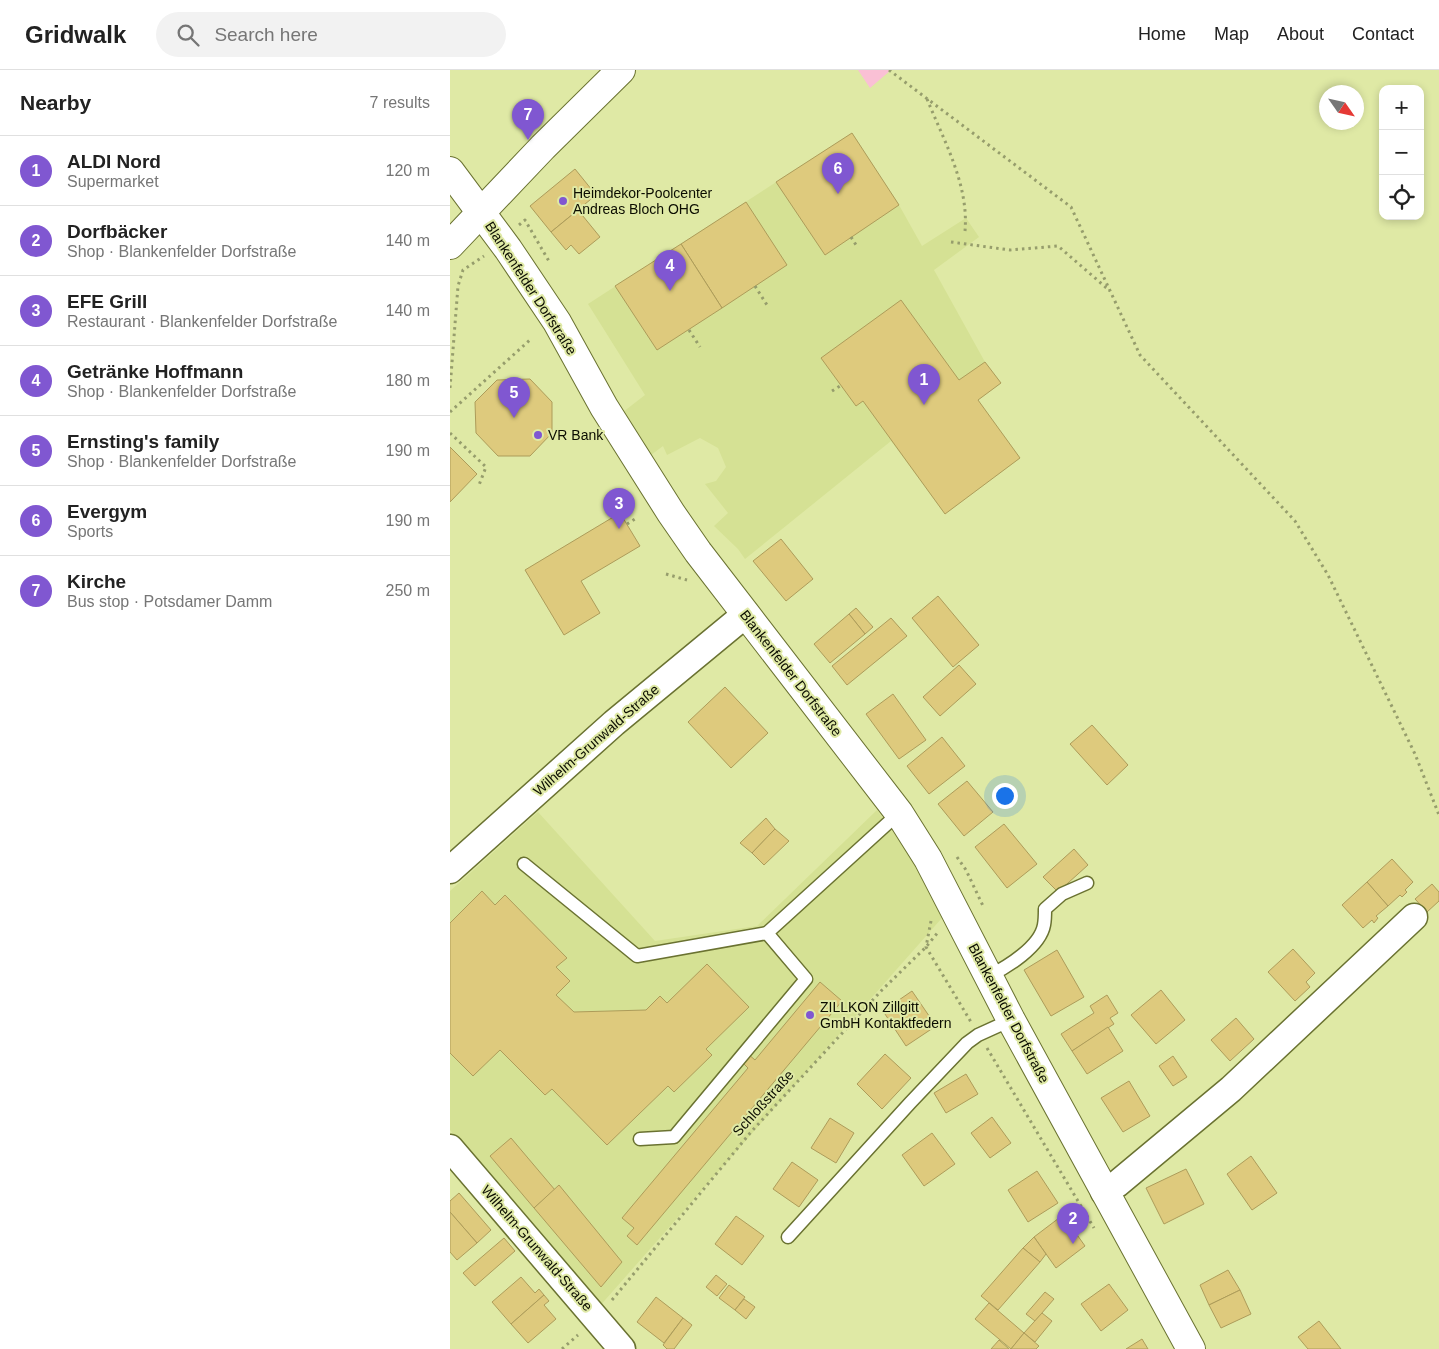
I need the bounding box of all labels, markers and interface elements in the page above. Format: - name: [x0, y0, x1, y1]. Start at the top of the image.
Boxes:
- search box: [156, 12, 506, 57]
- text: Gridwalk: [25, 21, 126, 48]
- icon: search: [174, 21, 202, 49]
- text: Search here: [214, 24, 318, 45]
- text: Home: [1138, 24, 1186, 44]
- text: Map: [1214, 24, 1249, 44]
- text: About: [1277, 24, 1324, 44]
- text: Contact: [1352, 24, 1414, 44]
- north arrow: [1319, 85, 1364, 130]
- map controls: [1379, 85, 1424, 220]
- button: +: [1379, 85, 1424, 130]
- text: Nearby: [20, 91, 91, 114]
- text: 7 results: [370, 94, 430, 111]
- pin: 7: [512, 99, 544, 140]
- button: −: [1379, 130, 1424, 175]
- text: ALDI Nord: [67, 151, 161, 172]
- pin: 6: [822, 153, 854, 194]
- text: 1: [32, 162, 40, 179]
- text: 120 m: [386, 162, 430, 179]
- text: Supermarket: [67, 173, 159, 190]
- button: locate: [1379, 175, 1424, 220]
- place label: Heimdekor-Poolcenter Andreas Bloch OHG: [573, 185, 713, 217]
- marker: Heimdekor-Poolcenter Andreas Bloch OHG: [557, 195, 569, 207]
- street label: Blankenfelder Dorfstraße: [482, 218, 580, 358]
- text: Dorfbäcker: [67, 221, 167, 242]
- text: 2: [32, 232, 40, 249]
- text: 140 m: [386, 232, 430, 249]
- text: Shop · Blankenfelder Dorfstraße: [67, 243, 296, 260]
- pin: 4: [654, 250, 686, 291]
- text: EFE Grill: [67, 291, 147, 312]
- text: 3: [32, 302, 40, 319]
- text: 140 m: [386, 302, 430, 319]
- text: Restaurant · Blankenfelder Dorfstraße: [67, 313, 337, 330]
- text: Getränke Hoffmann: [67, 361, 243, 382]
- pin: 1: [908, 364, 940, 405]
- text: 4: [32, 372, 40, 389]
- text: 180 m: [386, 372, 430, 389]
- pin: 5: [498, 377, 530, 418]
- text: Shop · Blankenfelder Dorfstraße: [67, 383, 296, 400]
- place label: VR Bank: [548, 427, 604, 443]
- marker: VR Bank: [532, 429, 544, 441]
- text: Ernsting's family: [67, 431, 219, 452]
- text: 5: [32, 442, 40, 459]
- text: 190 m: [386, 442, 430, 459]
- text: Shop · Blankenfelder Dorfstraße: [67, 453, 296, 470]
- pin: 3: [603, 488, 635, 529]
- text: Evergym: [67, 501, 147, 522]
- text: 6: [32, 512, 40, 529]
- text: 190 m: [386, 512, 430, 529]
- text: Sports: [67, 523, 113, 540]
- text: Kirche: [67, 571, 126, 592]
- text: 7: [32, 582, 40, 599]
- text: 250 m: [386, 582, 430, 599]
- text: Bus stop · Potsdamer Damm: [67, 593, 272, 610]
- street label: Blankenfelder Dorfstraße: [737, 607, 845, 739]
- street label: Wilhelm-Grunwald-Straße: [530, 681, 662, 799]
- your location: [992, 783, 1018, 809]
- street label: Blankenfelder Dorfstraße: [965, 941, 1053, 1086]
- place label: ZILLKON Zillgitt GmbH Kontaktfedern: [820, 999, 952, 1031]
- marker: ZILLKON Zillgitt GmbH Kontaktfedern: [804, 1009, 816, 1021]
- street label: Schloßstraße: [729, 1067, 797, 1139]
- street label: Wilhelm-Grunwald-Straße: [478, 1182, 596, 1314]
- pin: 2: [1057, 1203, 1089, 1244]

